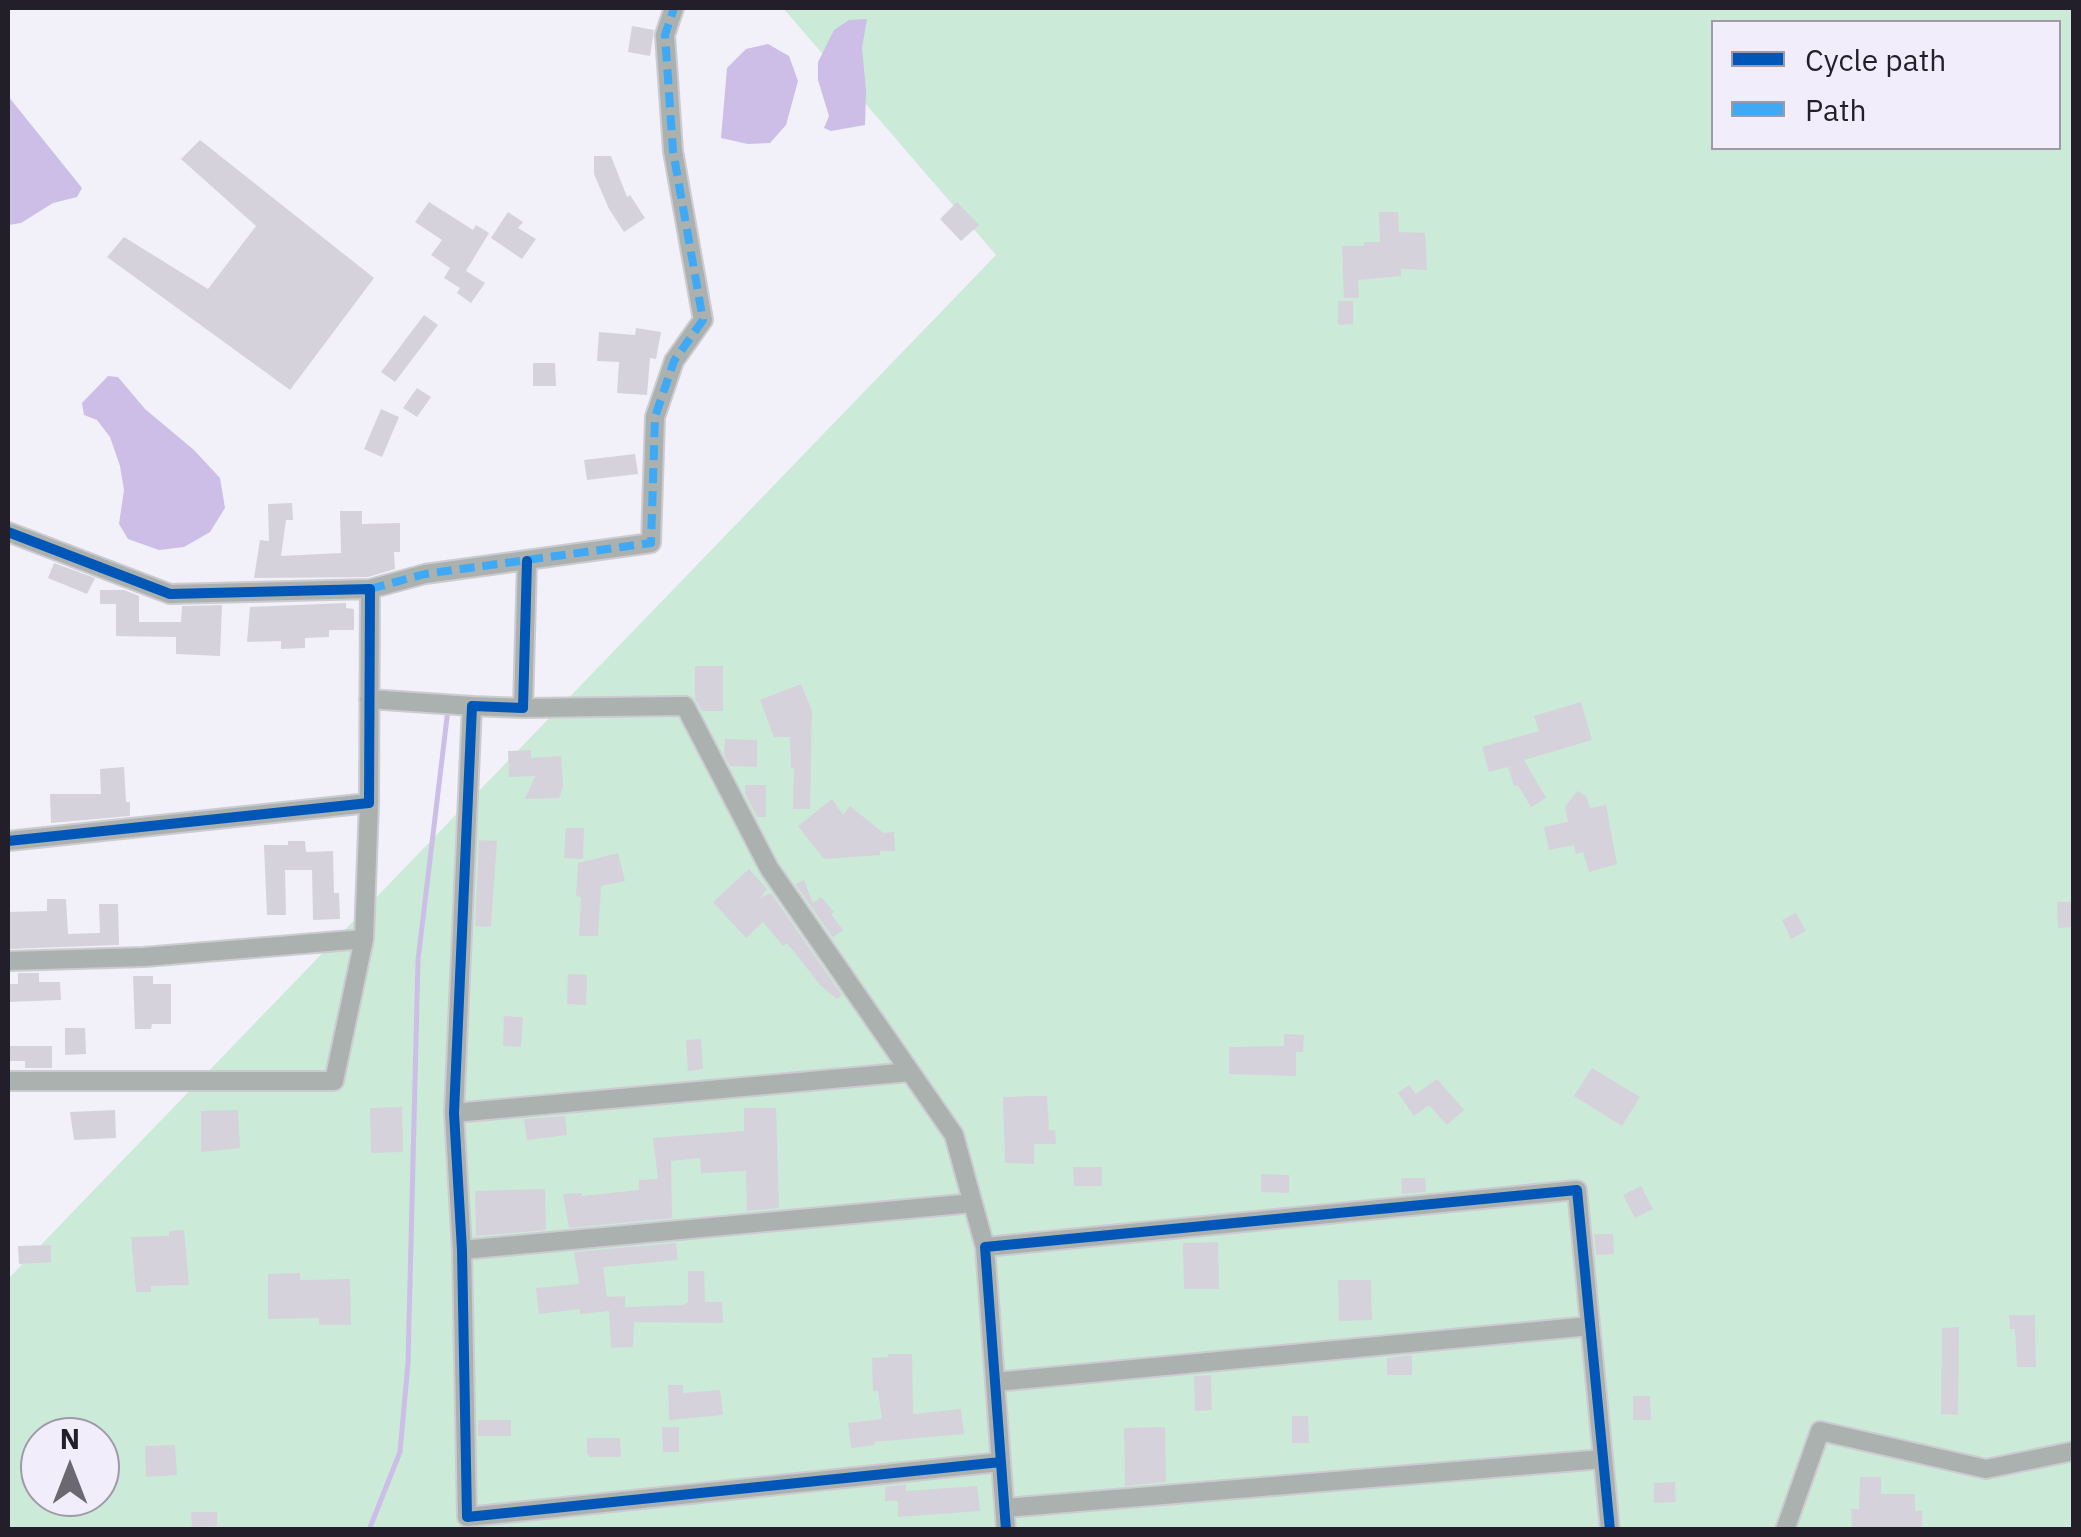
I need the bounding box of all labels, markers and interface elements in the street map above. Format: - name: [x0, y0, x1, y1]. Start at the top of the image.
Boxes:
- legend: [1711, 20, 2061, 150]
- text: Cycle path: [1805, 40, 1946, 79]
- text: Path: [1805, 90, 1866, 129]
- north arrow: [20, 1417, 120, 1517]
- text: N: [60, 1420, 80, 1457]

